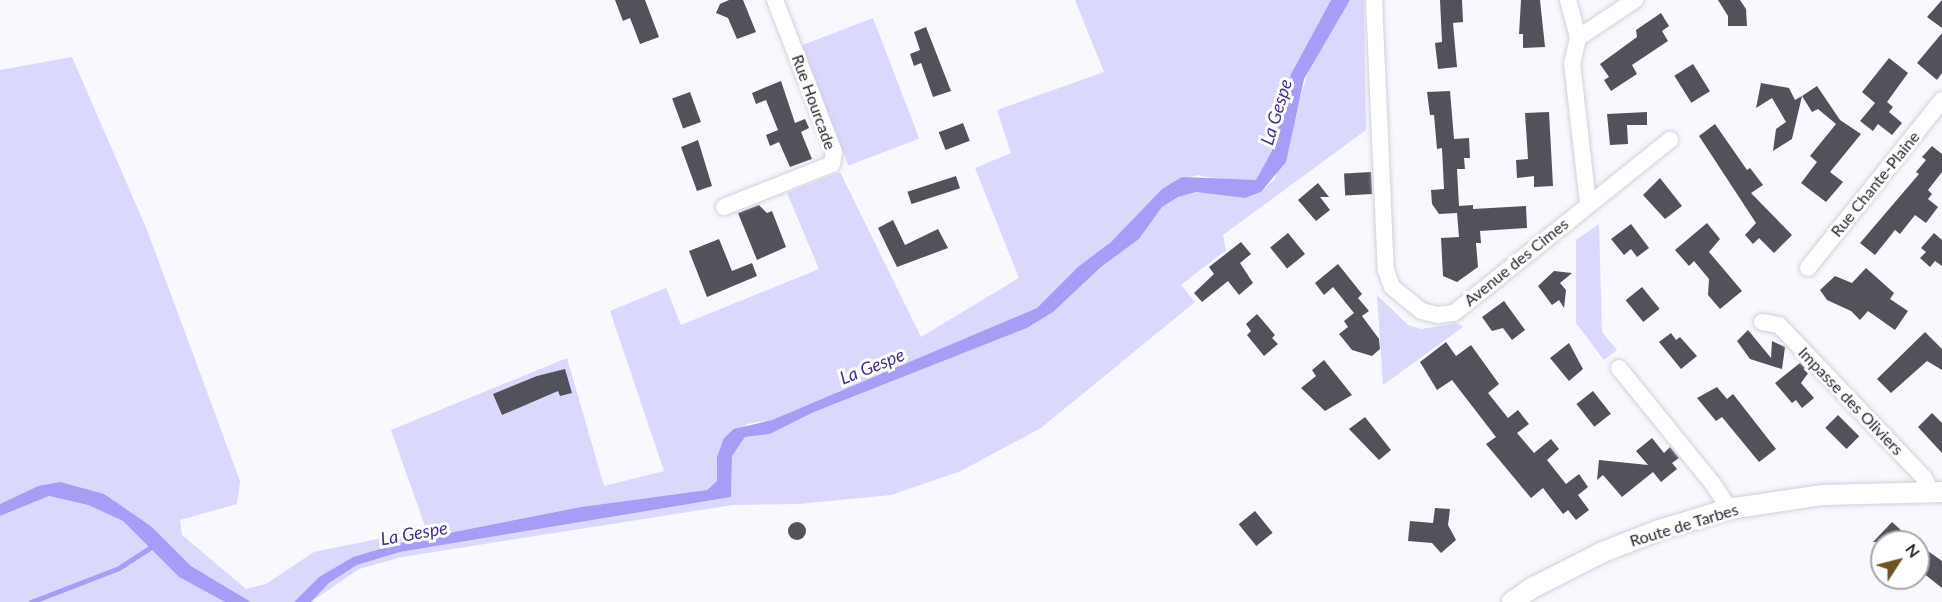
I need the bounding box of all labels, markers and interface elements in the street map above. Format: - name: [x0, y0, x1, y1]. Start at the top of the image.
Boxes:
- street label: Rue Hourcade: [788, 52, 840, 152]
- water label: La Gespe: [1256, 76, 1296, 148]
- street label: Rue Chante-Plaine: [1827, 127, 1923, 241]
- street label: Avenue des Cimes: [1460, 214, 1572, 310]
- water label: La Gespe: [837, 343, 907, 389]
- street label: Impasse des Oliviers: [1794, 343, 1908, 459]
- street label: Route de Tarbes: [1627, 499, 1741, 551]
- water label: La Gespe: [379, 516, 449, 550]
- north arrow: [1870, 530, 1930, 590]
- text: N: [1902, 540, 1925, 561]

